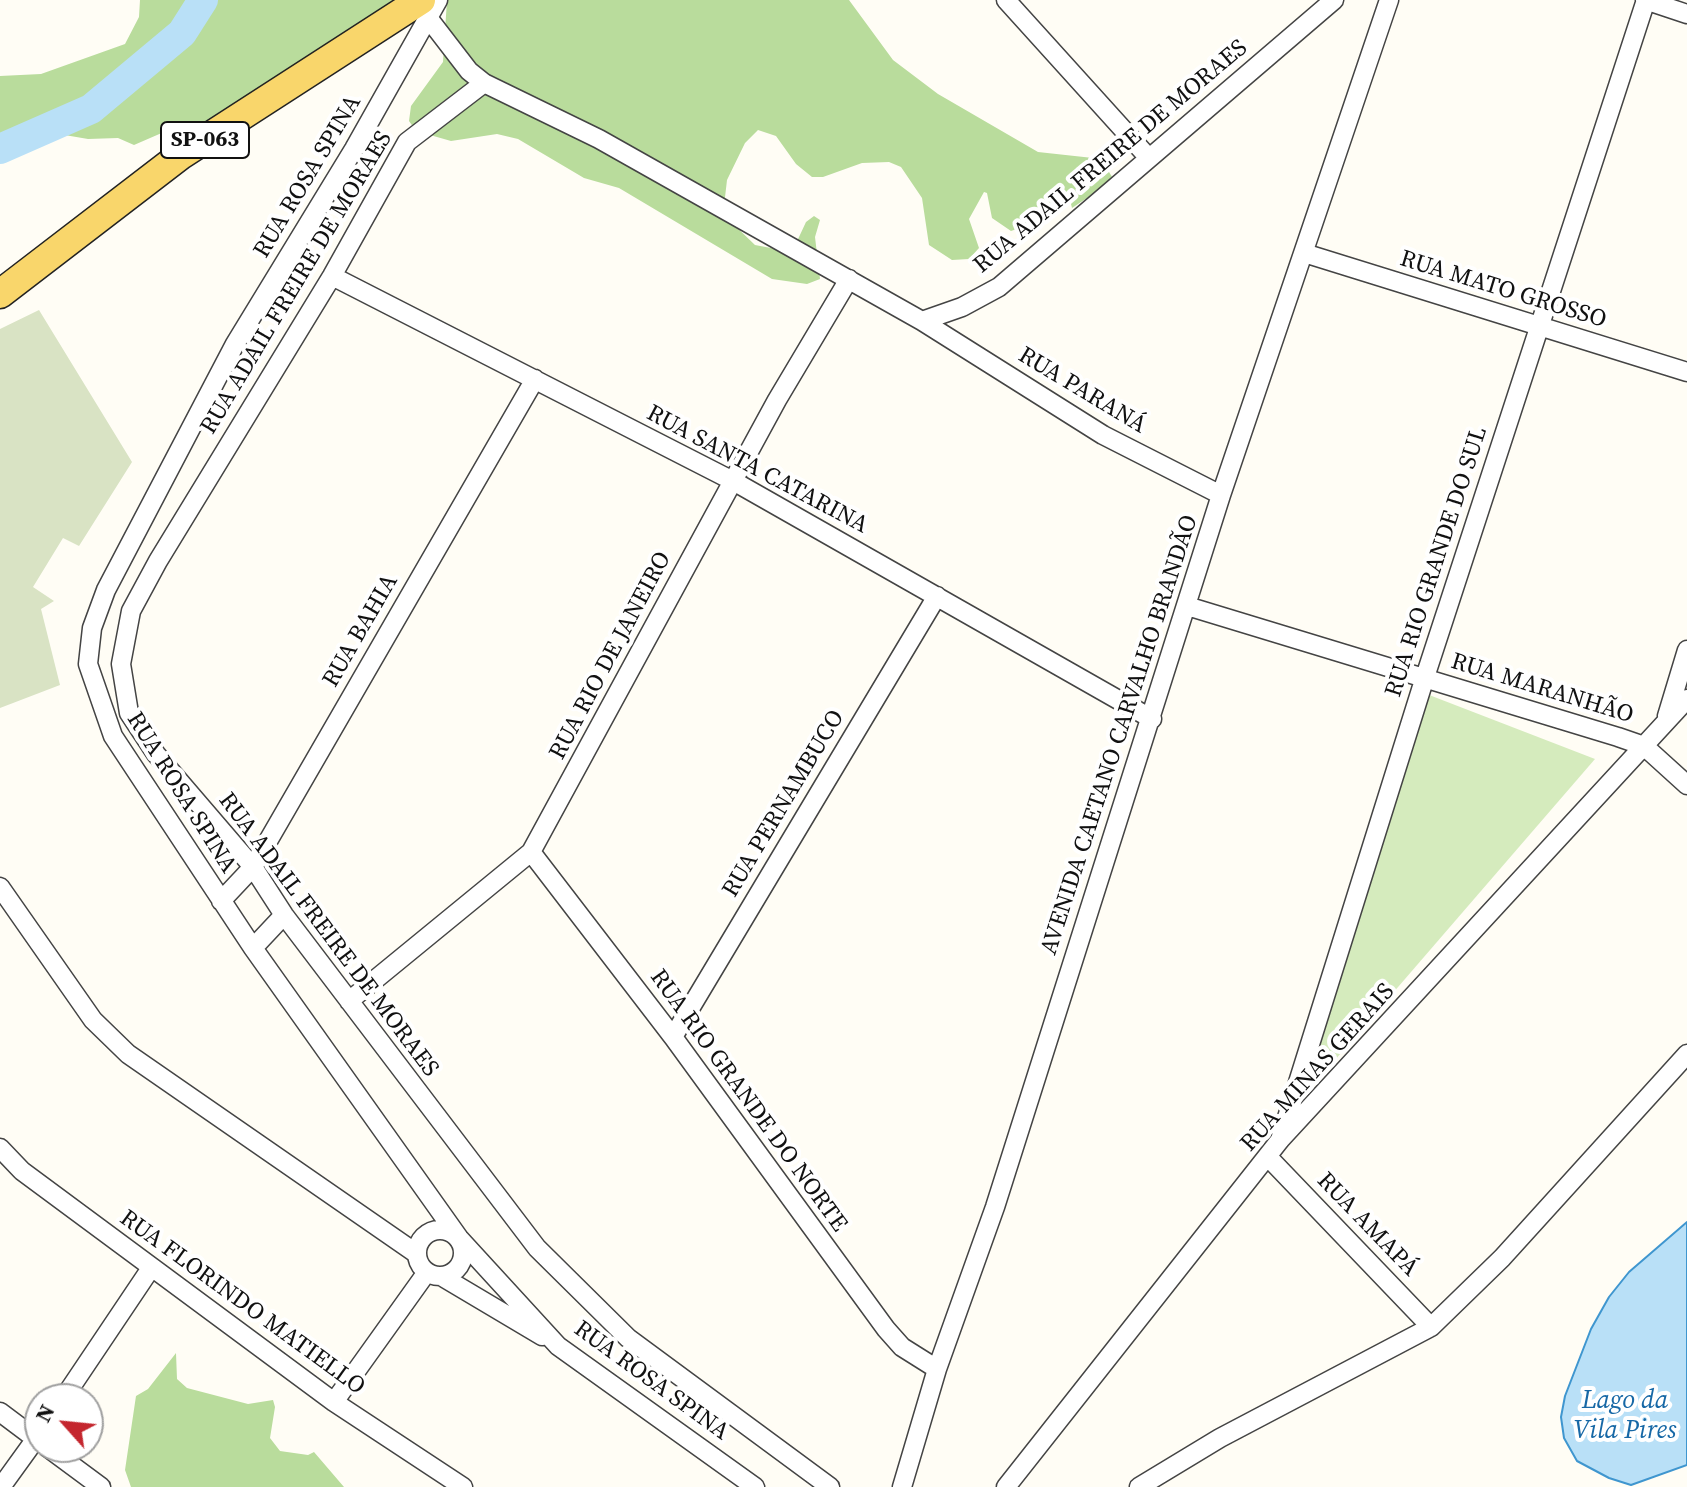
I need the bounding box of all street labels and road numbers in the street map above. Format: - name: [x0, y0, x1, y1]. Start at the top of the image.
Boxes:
- street label: RUA ADAIL FREIRE DE MORAES: [968, 34, 1254, 280]
- street label: RUA ROSA SPINA: [248, 90, 368, 264]
- road number: SP-063: [161, 122, 249, 158]
- street label: RUA ADAIL FREIRE DE MORAES: [195, 126, 399, 440]
- street label: RUA MATO GROSSO: [1396, 245, 1610, 335]
- street label: RUA PARANÁ: [1013, 341, 1151, 441]
- street label: RUA SANTA CATARINA: [641, 399, 873, 541]
- street label: RUA RIO GRANDE DO SUL: [1380, 423, 1494, 701]
- street label: AVENIDA CAETANO CARVALHO BRANDÃO: [1035, 512, 1205, 958]
- street label: RUA RIO DE JANEIRO: [544, 547, 678, 765]
- street label: RUA BAHIA: [317, 569, 405, 693]
- street label: RUA MARANHÃO: [1447, 648, 1637, 730]
- street label: RUA PERNAMBUCO: [717, 705, 851, 903]
- street label: RUA ROSA SPINA: [120, 707, 242, 879]
- street label: RUA ADAIL FREIRE DE MORAES: [212, 787, 444, 1083]
- street label: RUA RIO GRANDE DO NORTE: [643, 964, 853, 1238]
- street label: RUA MINAS GERAIS: [1235, 978, 1401, 1158]
- street label: RUA AMAPÁ: [1310, 1167, 1424, 1283]
- street label: RUA FLORINDO MATIELLO: [114, 1204, 370, 1402]
- street label: RUA ROSA SPINA: [568, 1315, 734, 1447]

